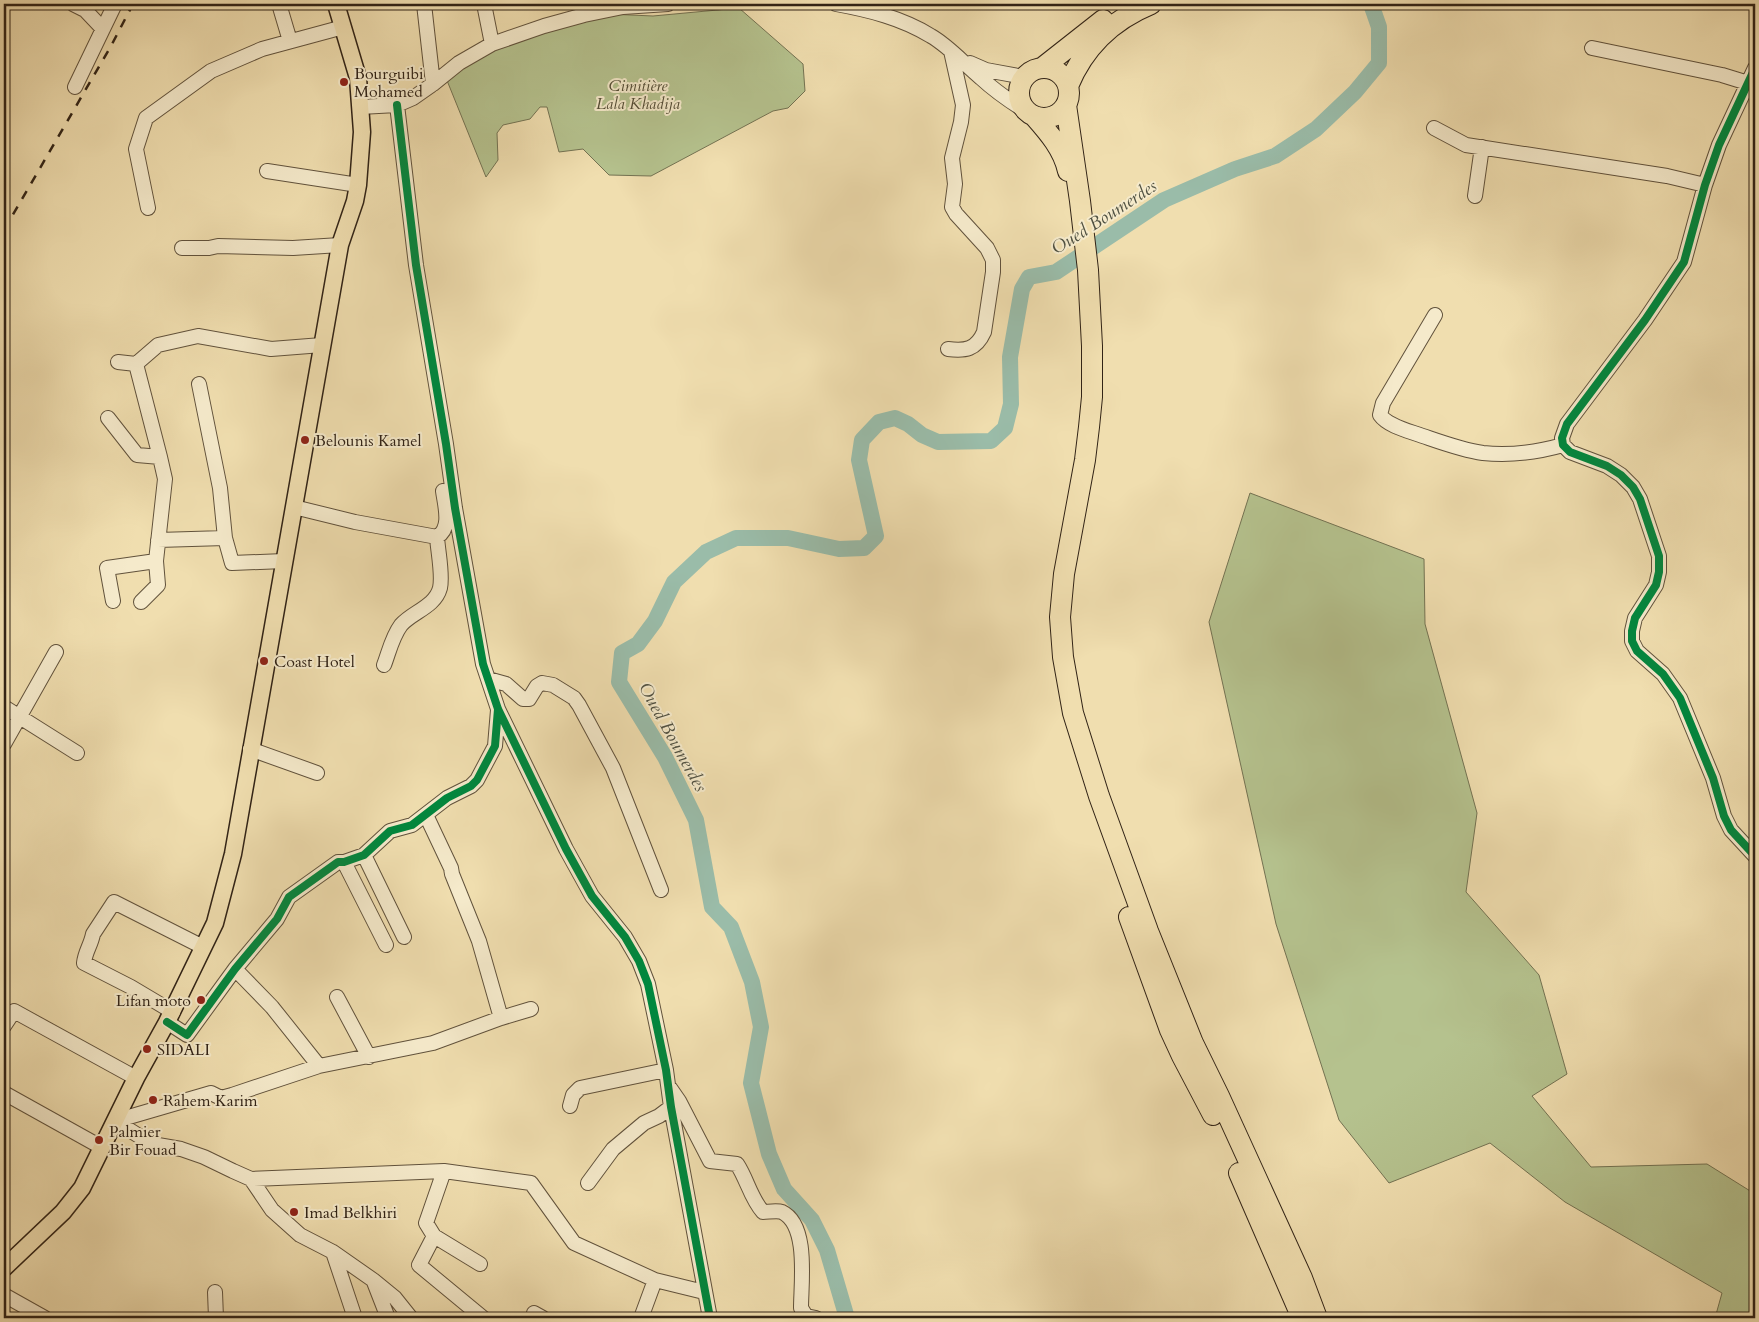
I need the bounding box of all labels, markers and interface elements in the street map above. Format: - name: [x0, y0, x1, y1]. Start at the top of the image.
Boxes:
- place label: Bourguibi Mohamed: [354, 63, 424, 103]
- park label: Cimitière Lala Khadija: [596, 75, 680, 115]
- marker: Bourguibi Mohamed: [338, 76, 350, 88]
- water label: Oued Boumerdes: [1047, 174, 1162, 261]
- place label: Belounis Kamel: [315, 430, 422, 452]
- marker: Belounis Kamel: [299, 434, 311, 446]
- place label: Coast Hotel: [274, 651, 355, 673]
- marker: Coast Hotel: [258, 655, 270, 667]
- water label: Oued Boumerdes: [632, 678, 713, 796]
- place label: Lifan moto: [116, 990, 191, 1012]
- marker: Lifan moto: [195, 994, 207, 1006]
- place label: SIDALI: [157, 1039, 210, 1061]
- marker: SIDALI: [141, 1043, 153, 1055]
- place label: Rahem Karim: [163, 1090, 258, 1112]
- marker: Rahem Karim: [147, 1094, 159, 1106]
- place label: Palmier Bir Fouad: [109, 1121, 177, 1161]
- marker: Palmier Bir Fouad: [93, 1134, 105, 1146]
- place label: Imad Belkhiri: [304, 1202, 398, 1224]
- marker: Imad Belkhiri: [288, 1206, 300, 1218]

